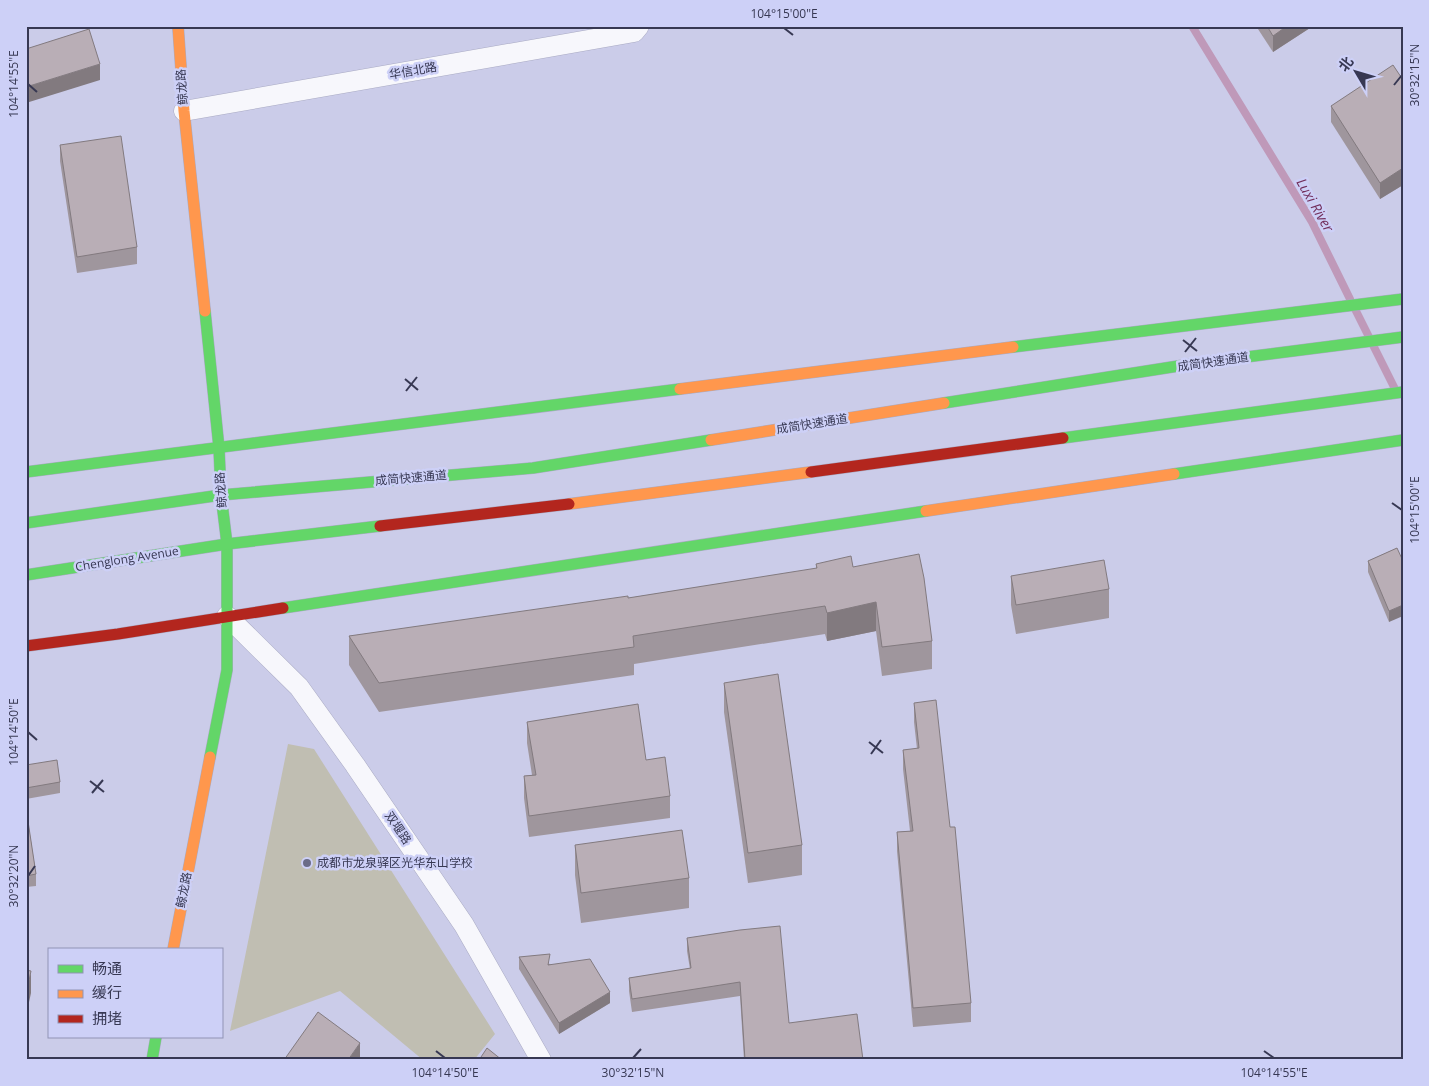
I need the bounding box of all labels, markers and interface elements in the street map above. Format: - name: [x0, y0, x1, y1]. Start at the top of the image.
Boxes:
- text: 104°15'00"E: [750, 5, 818, 22]
- text: 30°32'15"N: [1406, 44, 1423, 106]
- north arrow: [1332, 48, 1382, 98]
- text: 104°14'55"E: [5, 50, 22, 118]
- text: 北: [1334, 52, 1357, 75]
- street label: 华信北路: [388, 58, 438, 83]
- street label: 鲸龙路: [172, 68, 191, 106]
- water label: Luxi River: [1292, 174, 1339, 236]
- street label: 成简快速通道: [1176, 348, 1250, 375]
- street label: 成简快速通道: [775, 409, 849, 438]
- street label: 成简快速通道: [374, 466, 448, 489]
- street label: 鲸龙路: [211, 471, 230, 509]
- text: 104°15'00"E: [1406, 476, 1423, 544]
- street label: Chenglong Avenue: [74, 542, 180, 575]
- text: 104°14'50"E: [5, 698, 22, 766]
- street label: 双堰路: [381, 808, 416, 847]
- text: 30°32'20"N: [5, 845, 22, 907]
- place label: 成都市龙泉驿区光华东山学校: [317, 854, 473, 871]
- marker: 成都市龙泉驿区光华东山学校: [301, 857, 313, 869]
- street label: 鲸龙路: [172, 871, 195, 909]
- legend: [48, 948, 222, 1038]
- text: 畅通: [92, 958, 122, 978]
- text: 缓行: [92, 982, 122, 1002]
- text: 拥堵: [92, 1008, 122, 1028]
- text: 104°14'50"E: [411, 1064, 479, 1081]
- text: 30°32'15"N: [602, 1064, 664, 1081]
- text: 104°14'55"E: [1240, 1064, 1308, 1081]

